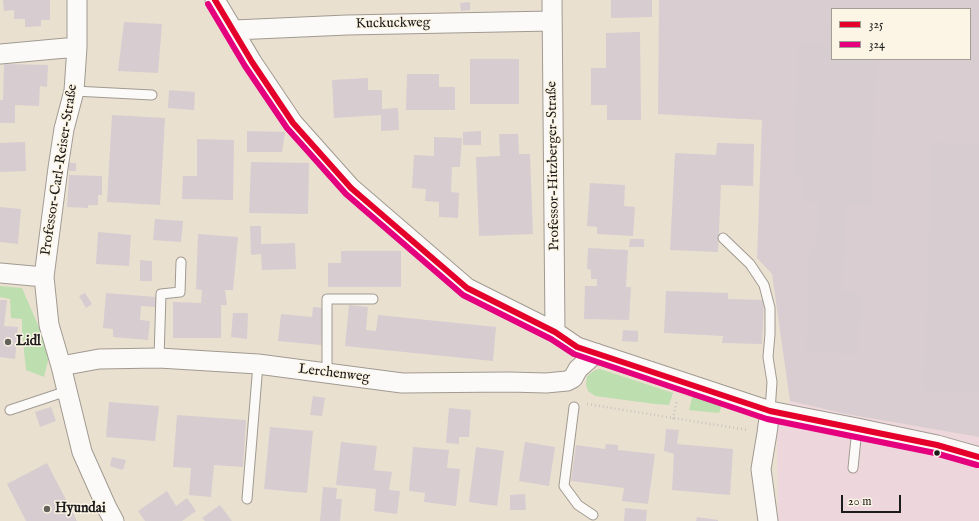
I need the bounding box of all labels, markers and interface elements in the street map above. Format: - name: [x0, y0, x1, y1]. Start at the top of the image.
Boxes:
- legend: [831, 8, 971, 60]
- street label: Kuckuckweg: [356, 15, 430, 33]
- text: 325: [869, 17, 883, 32]
- text: 324: [869, 37, 885, 52]
- street label: Professor-Hitzberger-Straße: [544, 81, 564, 251]
- street label: Professor-Carl-Reiser-Straße: [38, 83, 82, 257]
- place label: Lidl: [16, 334, 41, 350]
- marker: Lidl: [3, 337, 13, 347]
- street label: Lerchenweg: [297, 361, 371, 387]
- unlabelled marker: [932, 448, 942, 458]
- scale bar: [843, 487, 903, 513]
- text: 20 m: [848, 494, 871, 509]
- place label: Hyundai: [55, 501, 106, 517]
- marker: Hyundai: [42, 504, 52, 514]

